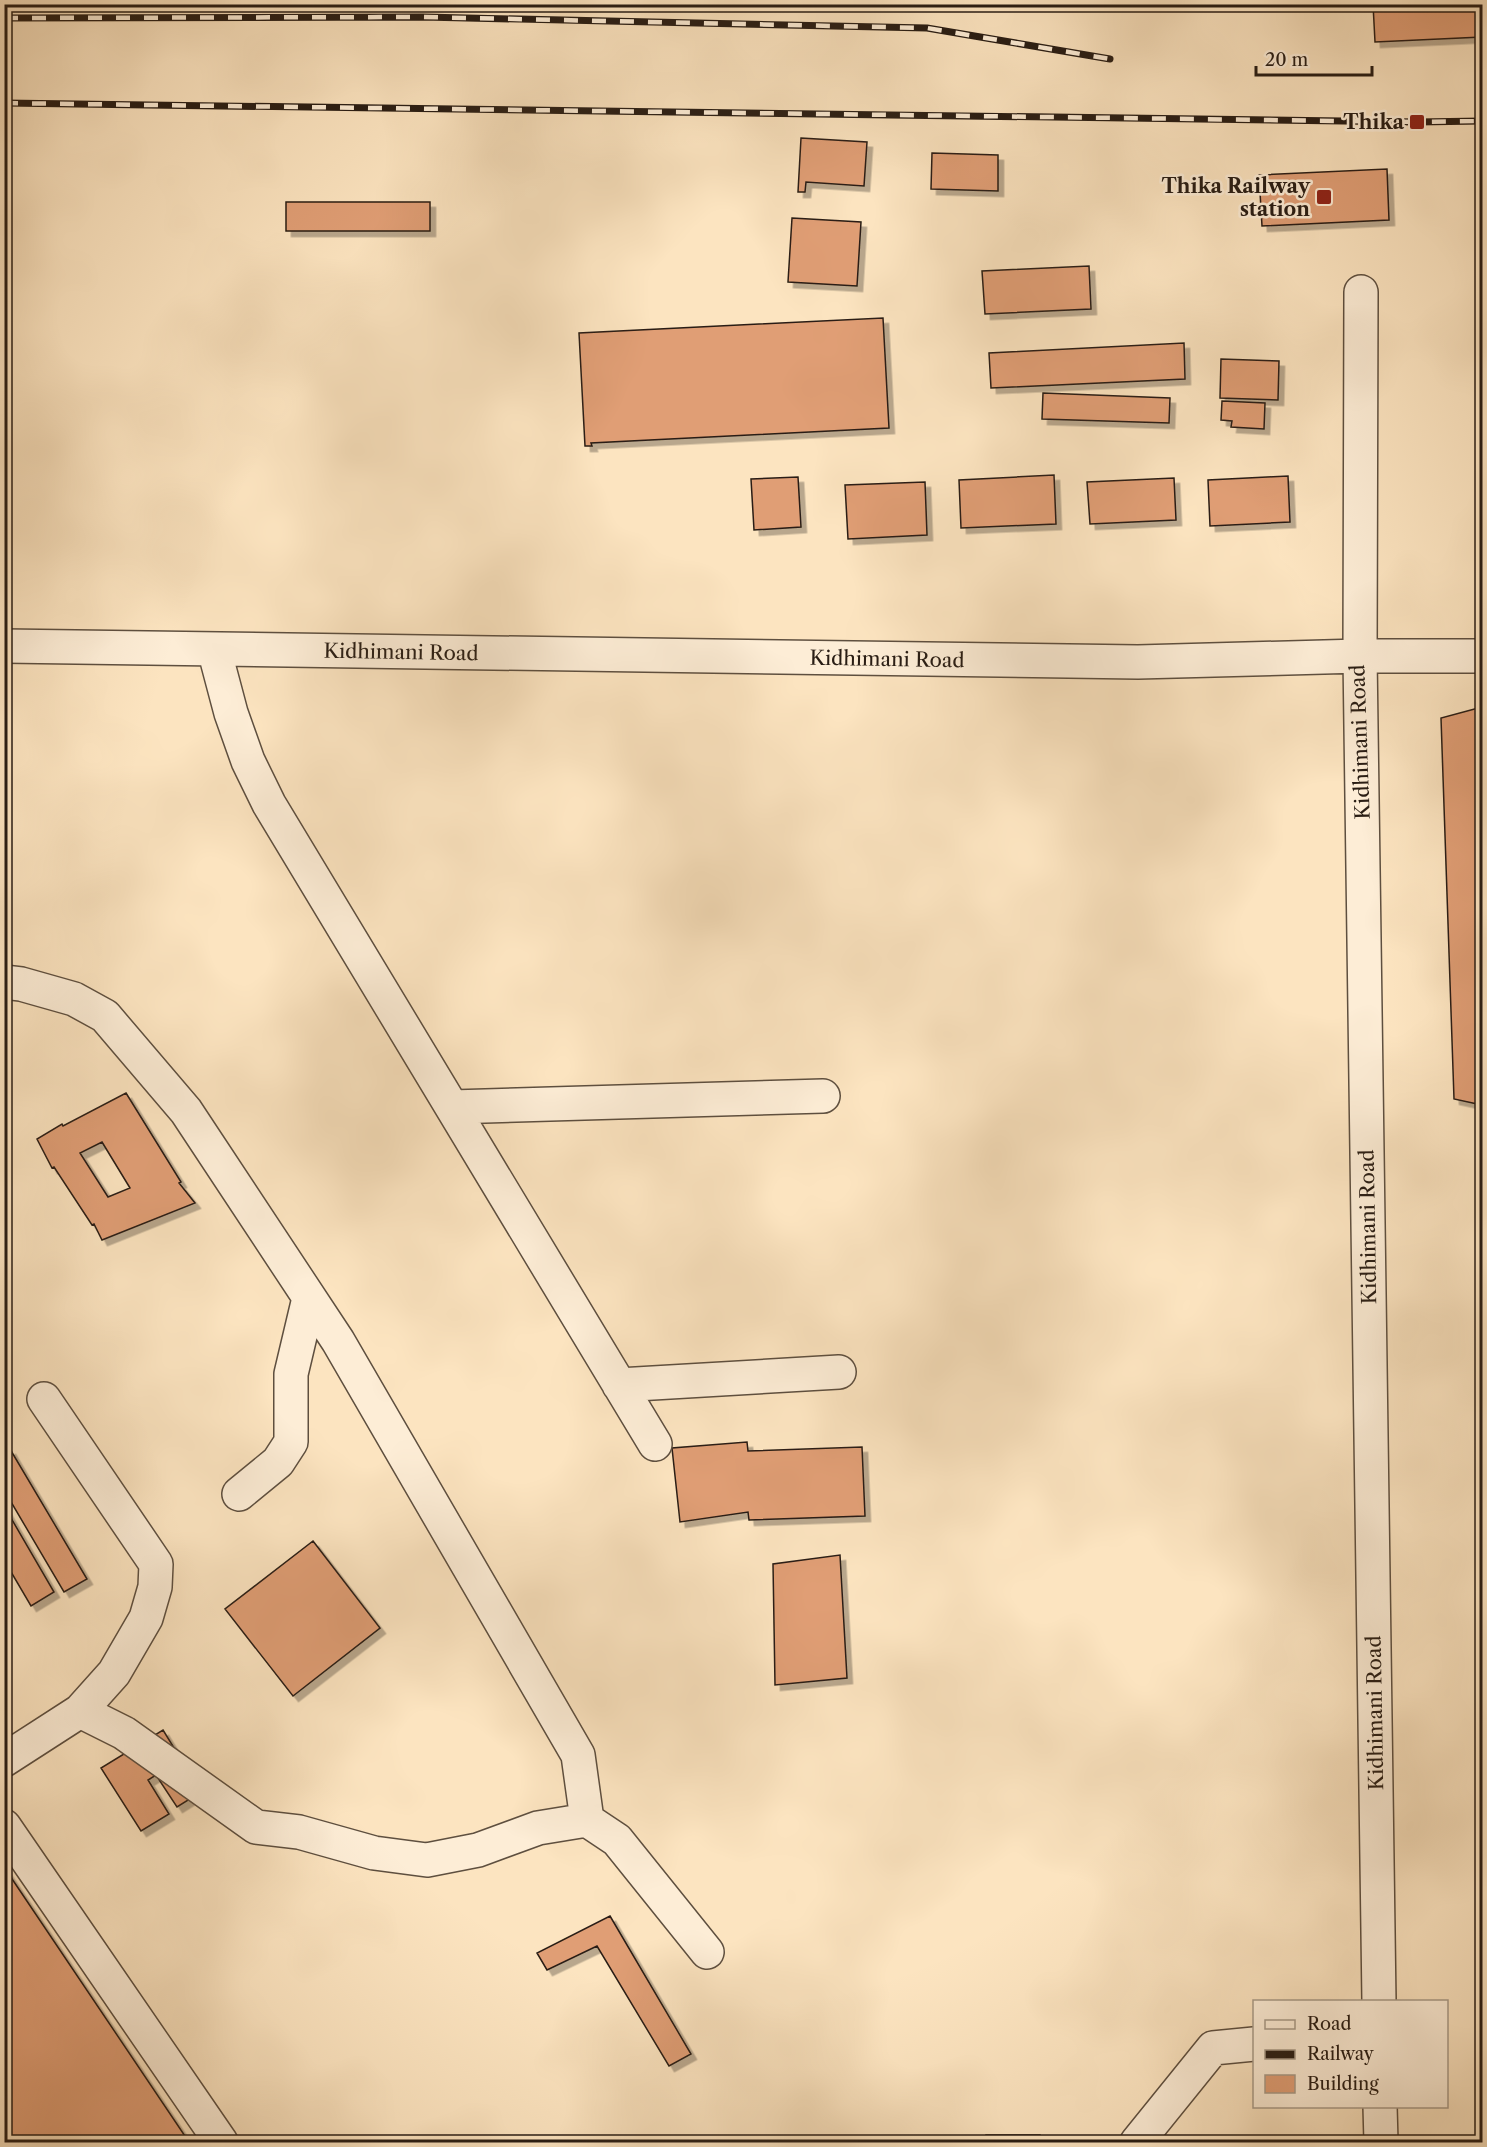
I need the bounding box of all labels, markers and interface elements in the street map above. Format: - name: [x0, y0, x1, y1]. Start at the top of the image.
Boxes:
- scale bar: [1256, 39, 1372, 77]
- text: 20 m: [1265, 49, 1309, 71]
- place label: Thika: [1343, 110, 1404, 134]
- marker: Thika: [1408, 113, 1426, 131]
- place label: Thika Railway station: [1161, 174, 1311, 221]
- marker: Thika Railway station: [1315, 188, 1333, 206]
- street label: Kidhimani Road: [323, 639, 479, 665]
- street label: Kidhimani Road: [809, 646, 965, 672]
- street label: Kidhimani Road: [1345, 664, 1375, 820]
- street label: Kidhimani Road: [1355, 1149, 1381, 1305]
- street label: Kidhimani Road: [1362, 1635, 1388, 1791]
- legend: [1253, 2000, 1448, 2108]
- text: Road: [1307, 2013, 1352, 2035]
- text: Railway: [1307, 2043, 1375, 2065]
- text: Building: [1307, 2073, 1379, 2095]

